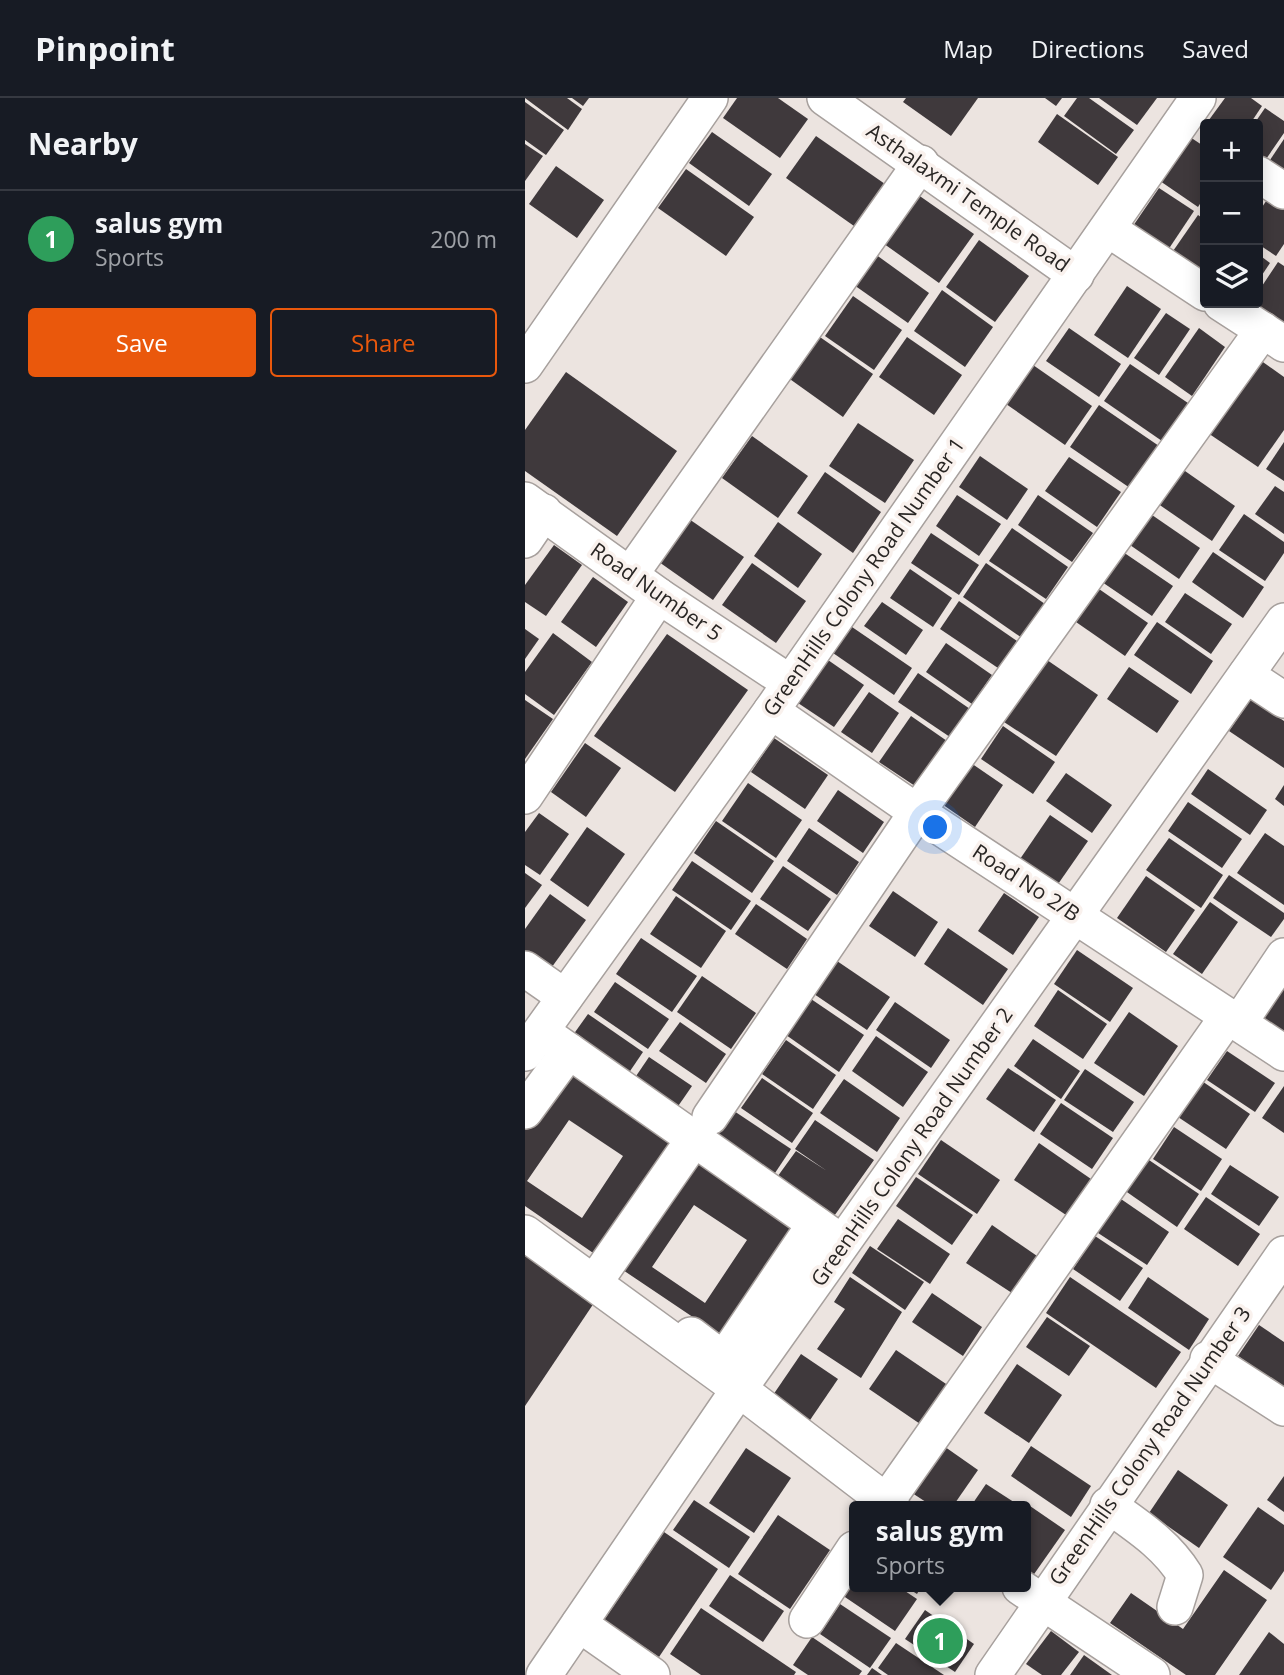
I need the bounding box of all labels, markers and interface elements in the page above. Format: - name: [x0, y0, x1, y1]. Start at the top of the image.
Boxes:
- text: Pinpoint: [35, 26, 175, 71]
- text: Map: [943, 32, 993, 65]
- text: Directions: [1031, 32, 1144, 65]
- text: Saved: [1182, 32, 1249, 65]
- street label: Asthalaxmi Temple Road: [862, 116, 1076, 278]
- map controls: [1200, 119, 1263, 308]
- button: +: [1200, 119, 1263, 182]
- text: Nearby: [28, 123, 138, 164]
- button: −: [1200, 182, 1263, 245]
- text: salus gym: [95, 205, 223, 241]
- text: 1: [44, 223, 58, 255]
- text: 200 m: [430, 223, 497, 255]
- text: Sports: [95, 241, 164, 273]
- button: layers: [1200, 245, 1263, 308]
- button: Save: [28, 308, 256, 377]
- button: Share: [270, 308, 497, 377]
- street label: GreenHills Colony Road Number 1: [756, 432, 970, 721]
- street label: Road Number 5: [585, 535, 728, 647]
- your location: [918, 810, 952, 844]
- street label: Road No 2/B: [967, 837, 1086, 927]
- street label: GreenHills Colony Road Number 2: [804, 1002, 1018, 1291]
- street label: GreenHills Colony Road Number 3: [1042, 1301, 1256, 1590]
- popup: [849, 1501, 1031, 1592]
- text: salus gym: [876, 1513, 1004, 1549]
- text: Sports: [876, 1549, 945, 1581]
- pin: 1: [917, 1615, 963, 1667]

